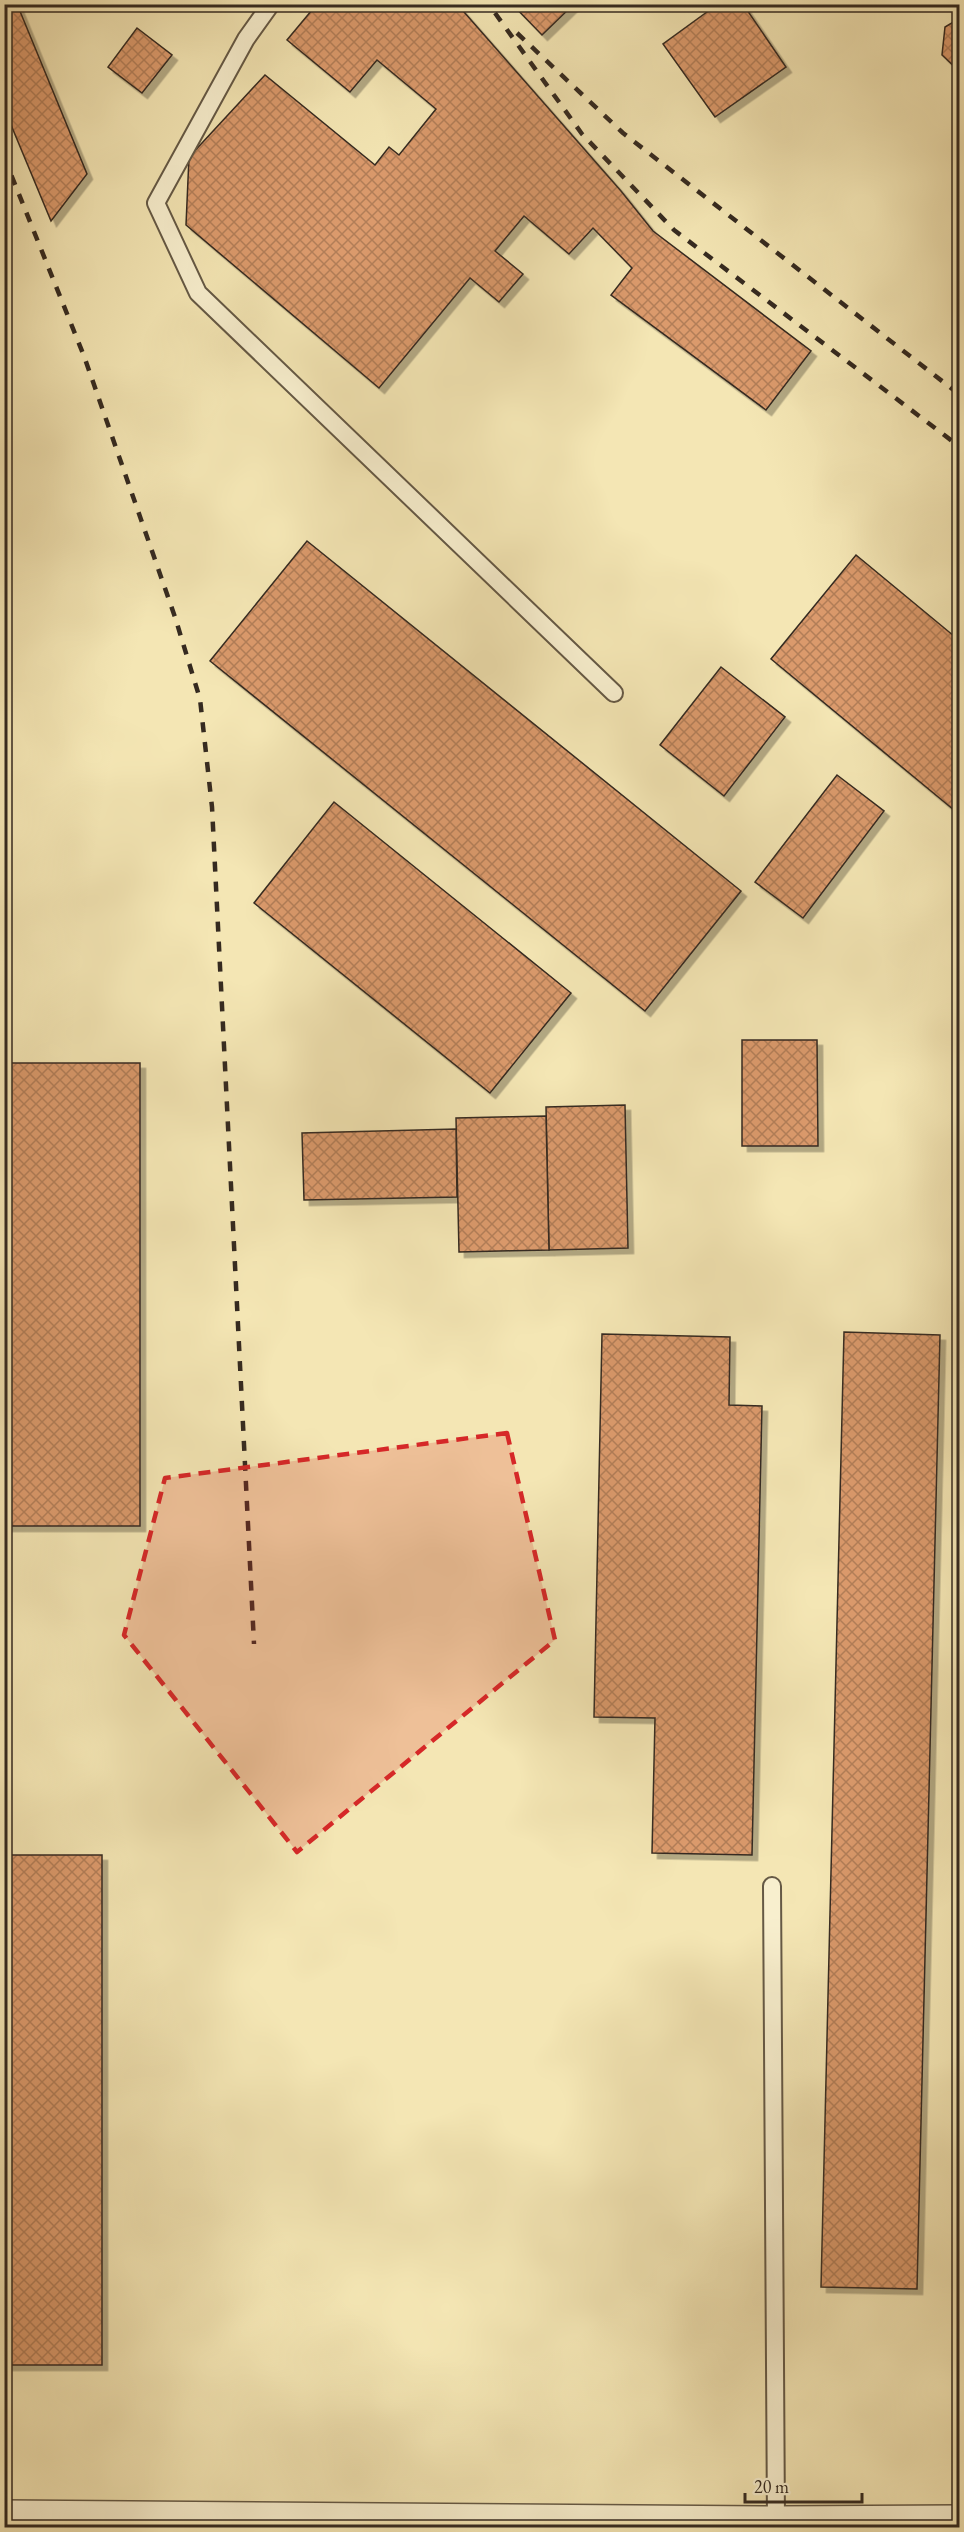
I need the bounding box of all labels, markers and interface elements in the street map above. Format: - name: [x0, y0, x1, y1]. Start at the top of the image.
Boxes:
- scale bar: [745, 2466, 862, 2504]
- text: 20 m: [754, 2475, 789, 2498]

